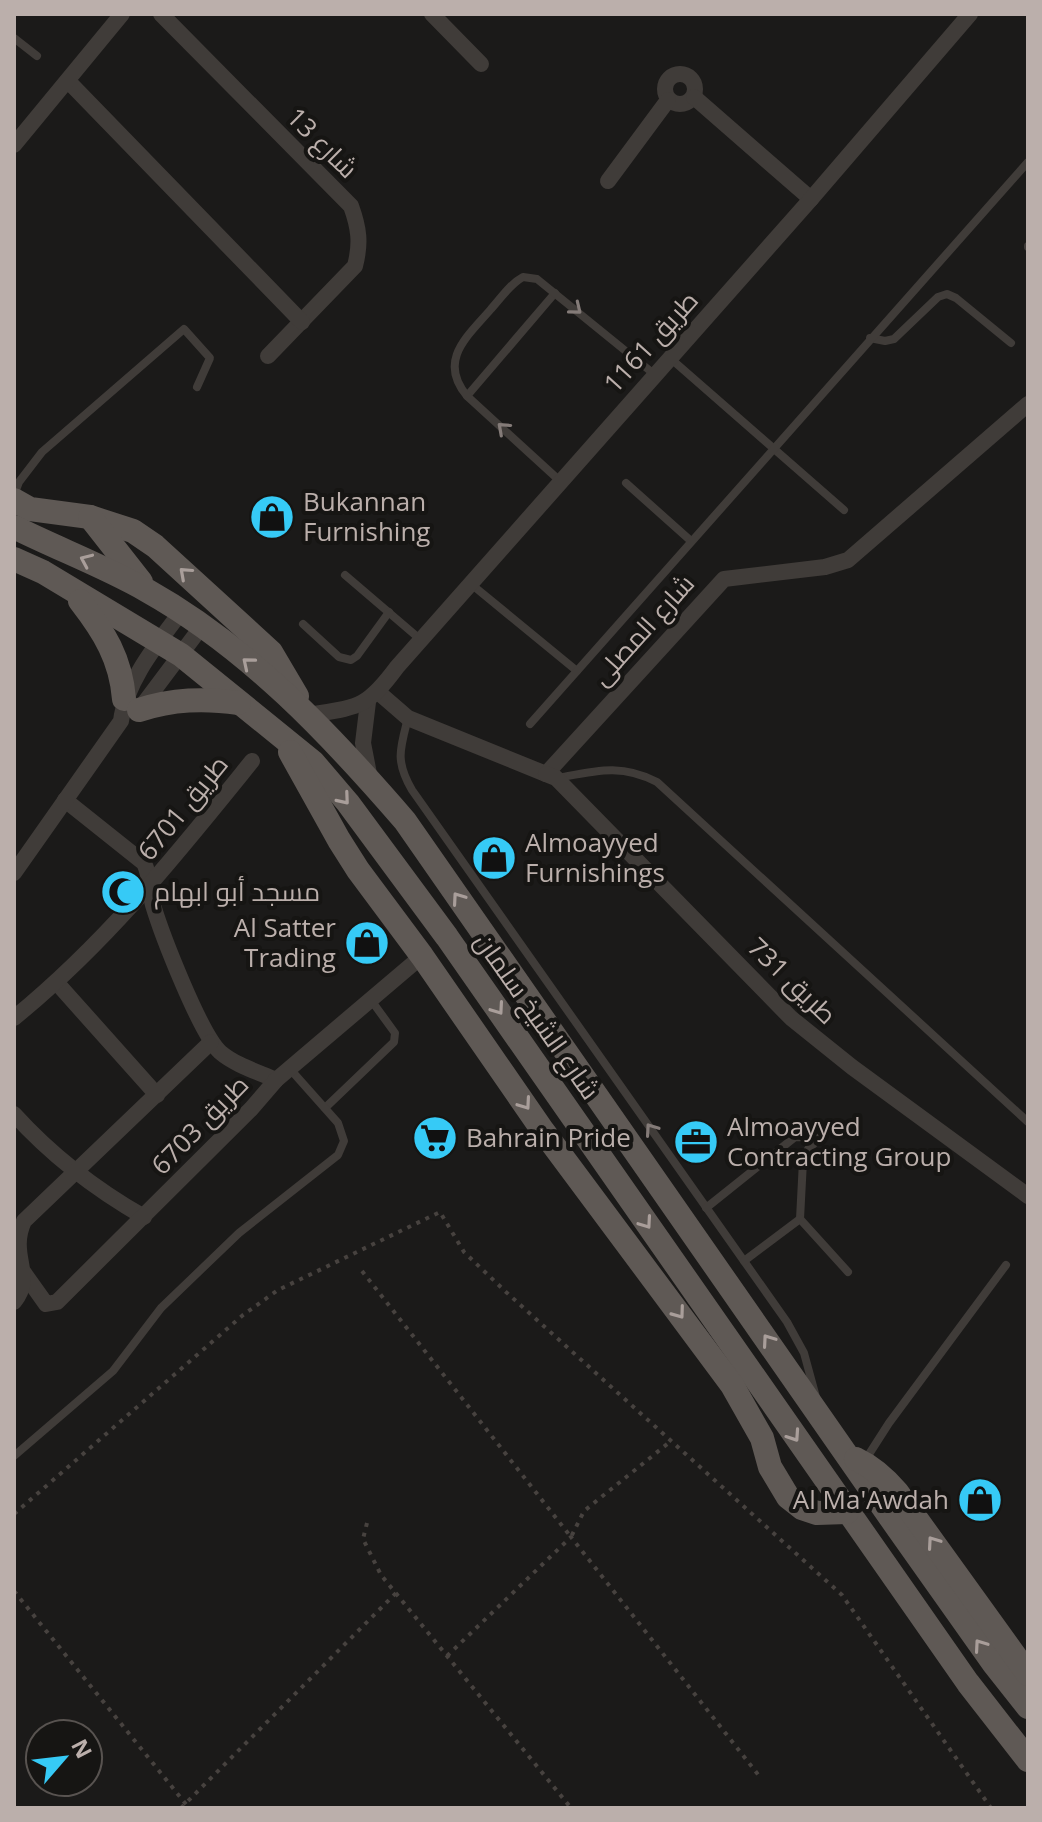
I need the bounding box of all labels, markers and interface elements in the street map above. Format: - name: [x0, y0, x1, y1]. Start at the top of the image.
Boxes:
- street label: شارع 13: [279, 99, 366, 186]
- street label: طريق 1161: [595, 283, 706, 400]
- one-way arrow: [566, 300, 581, 314]
- one-way arrow: [497, 424, 512, 438]
- place label: Bukannan Furnishing: [303, 483, 430, 549]
- shop icon: Bukannan Furnishing: [248, 493, 296, 541]
- one-way arrow: [79, 554, 94, 570]
- street label: شارع المصلى: [583, 566, 702, 693]
- one-way arrow: [179, 569, 194, 583]
- one-way arrow: [243, 658, 258, 673]
- street label: طريق 6701: [129, 747, 236, 868]
- one-way arrow: [334, 790, 349, 805]
- place label: Almoayyed Furnishings: [525, 824, 665, 890]
- shop icon: Almoayyed Furnishings: [470, 834, 518, 882]
- mosque icon: مسجد أبو ابهام: [99, 868, 147, 916]
- place label: مسجد أبو ابهام: [154, 873, 320, 910]
- one-way arrow: [453, 892, 468, 906]
- place label: Al Satter Trading: [234, 909, 336, 975]
- shop icon: Al Satter Trading: [343, 919, 391, 967]
- street label: شارع الشيخ سلمان: [467, 925, 609, 1106]
- street label: طريق 731: [740, 929, 845, 1032]
- one-way arrow: [488, 1001, 503, 1015]
- street label: طريق 6703: [143, 1067, 256, 1182]
- one-way arrow: [515, 1096, 530, 1110]
- place label: Almoayyed Contracting Group: [727, 1108, 951, 1174]
- supermarket icon: Bahrain Pride: [411, 1114, 459, 1162]
- office icon: Almoayyed Contracting Group: [672, 1118, 720, 1166]
- place label: Bahrain Pride: [466, 1119, 631, 1155]
- one-way arrow: [646, 1124, 661, 1138]
- one-way arrow: [636, 1214, 651, 1228]
- one-way arrow: [669, 1305, 684, 1319]
- one-way arrow: [763, 1334, 778, 1348]
- one-way arrow: [784, 1428, 799, 1442]
- shop icon: Al Ma'Awdah: [956, 1476, 1004, 1524]
- place label: Al Ma'Awdah: [793, 1481, 949, 1517]
- one-way arrow: [928, 1537, 943, 1551]
- one-way arrow: [975, 1640, 990, 1654]
- north arrow: [24, 1718, 104, 1798]
- text: N: [65, 1733, 100, 1763]

